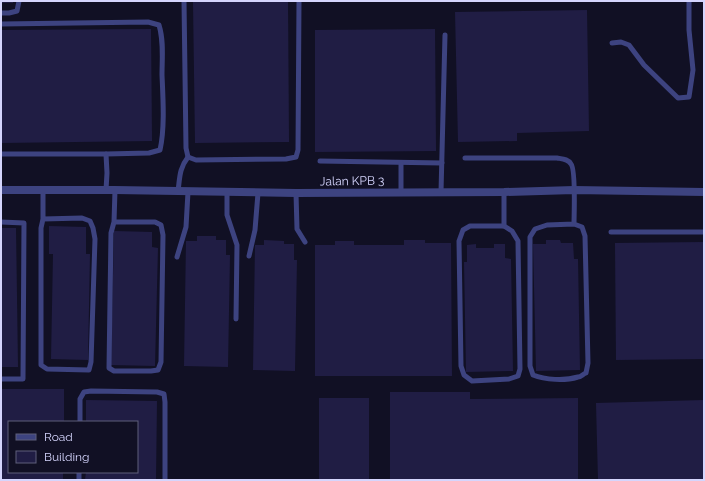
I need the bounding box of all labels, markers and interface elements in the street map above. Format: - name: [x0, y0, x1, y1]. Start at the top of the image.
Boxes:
- street label: Jalan KPB 3: [320, 173, 384, 189]
- legend: [8, 421, 138, 473]
- text: Road: [44, 430, 73, 444]
- text: Building: [44, 450, 90, 464]

